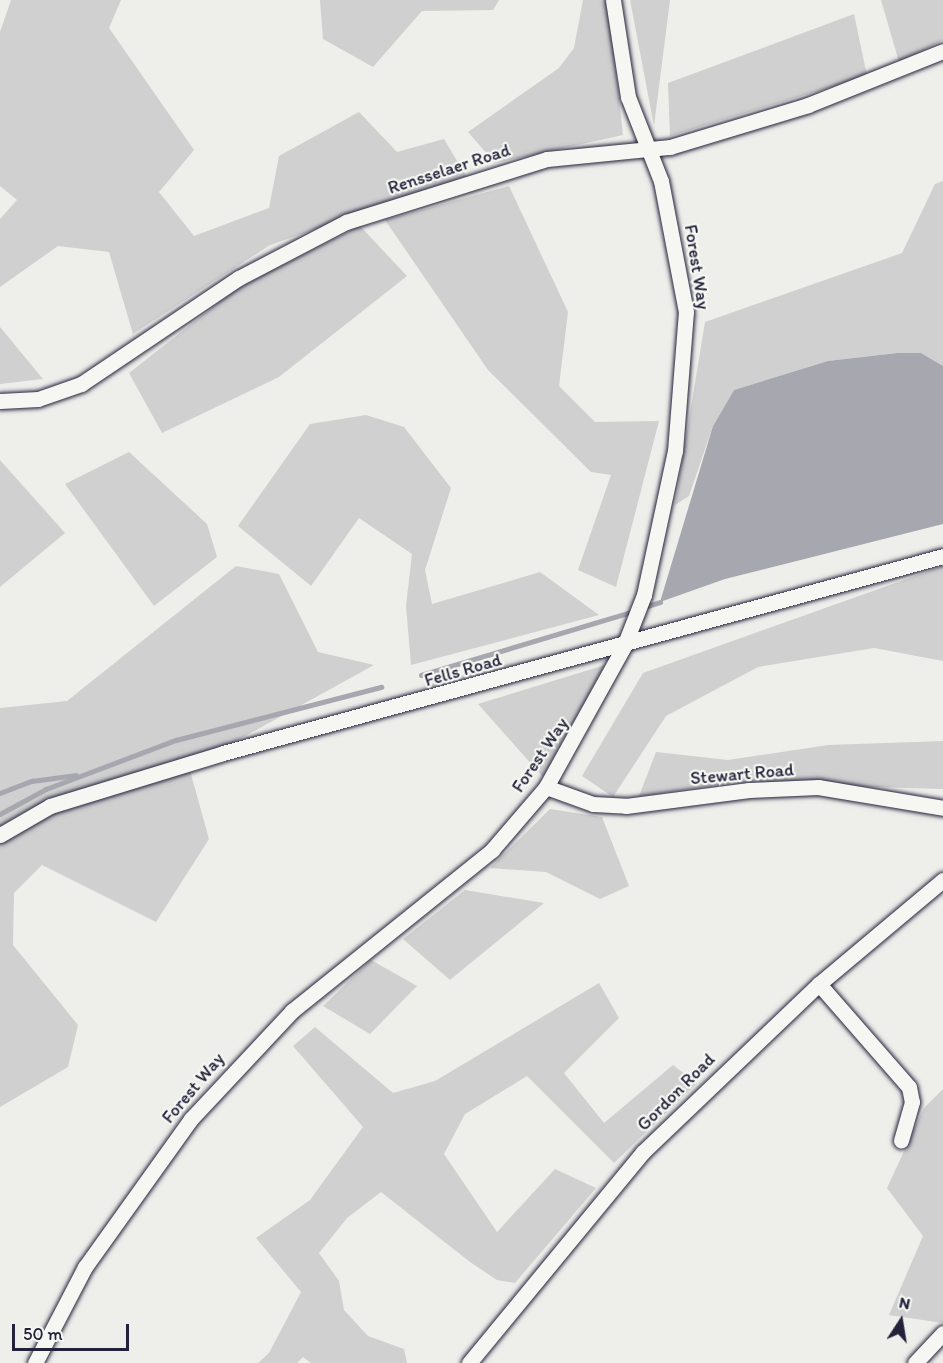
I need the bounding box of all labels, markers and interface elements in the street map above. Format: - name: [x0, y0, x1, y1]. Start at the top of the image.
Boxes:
- street label: Rensselaer Road: [385, 139, 513, 199]
- street label: Forest Way: [680, 223, 714, 311]
- street label: Fells Road: [422, 649, 504, 691]
- street label: Forest Way: [507, 714, 573, 796]
- street label: Stewart Road: [690, 759, 794, 789]
- street label: Forest Way: [157, 1049, 229, 1127]
- street label: Gordon Road: [633, 1049, 719, 1135]
- north arrow: [871, 1291, 931, 1351]
- text: N: [898, 1292, 912, 1313]
- scale bar: [15, 1312, 132, 1350]
- text: 50 m: [23, 1323, 63, 1345]

